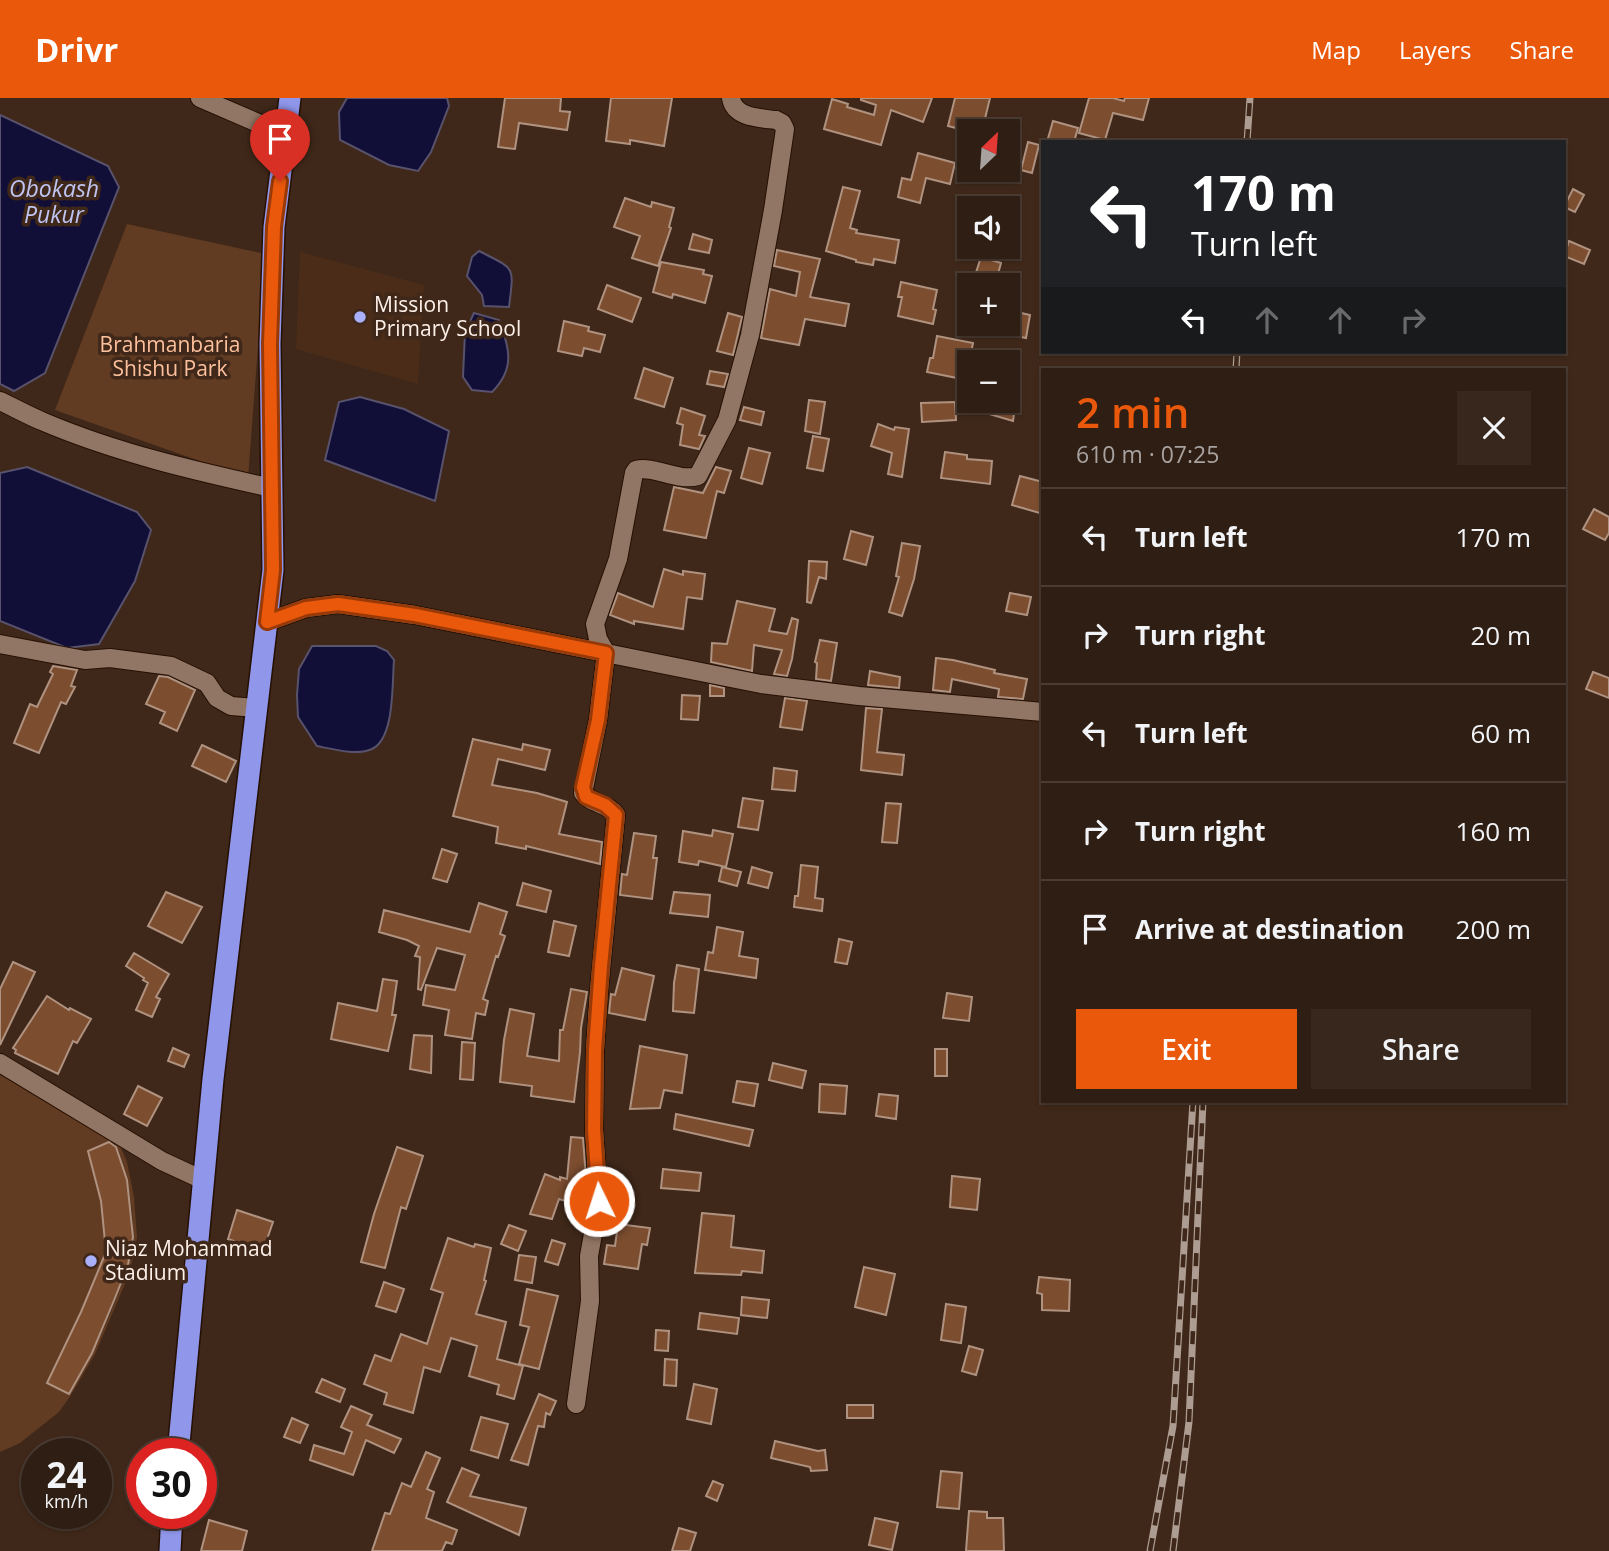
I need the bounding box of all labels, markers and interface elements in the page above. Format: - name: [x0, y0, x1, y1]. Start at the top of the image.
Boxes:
- text: Drivr: [35, 27, 118, 72]
- text: Map: [1311, 33, 1361, 66]
- text: Layers: [1399, 33, 1472, 66]
- text: Share: [1510, 33, 1574, 66]
- pin: [250, 109, 310, 181]
- north arrow: [957, 119, 1020, 182]
- map controls: [957, 119, 1020, 413]
- icon: arrive: [261, 120, 299, 158]
- text: 170 m: [1191, 159, 1336, 225]
- icon: left: [1076, 168, 1167, 259]
- water label: Obokash Pukur: [9, 172, 99, 230]
- button: sound: [957, 196, 1020, 259]
- text: Turn left: [1191, 222, 1317, 265]
- button: +: [957, 273, 1020, 336]
- place label: Mission Primary School: [374, 290, 521, 342]
- icon: left: [1175, 301, 1213, 339]
- icon: ahead: [1248, 301, 1286, 339]
- icon: ahead: [1321, 301, 1359, 339]
- icon: right: [1394, 301, 1432, 339]
- marker: Mission Primary School: [352, 309, 368, 325]
- park label: Brahmanbaria Shishu Park: [100, 330, 240, 382]
- button: −: [957, 350, 1020, 413]
- text: 2 min: [1076, 383, 1189, 440]
- button: close: [1457, 391, 1531, 465]
- text: 610 m · 07:25: [1076, 438, 1219, 470]
- icon: left: [1076, 518, 1114, 556]
- text: Turn left: [1135, 519, 1247, 555]
- text: 170 m: [1456, 519, 1531, 555]
- icon: right: [1076, 616, 1114, 654]
- text: Turn right: [1135, 617, 1266, 653]
- text: 20 m: [1470, 617, 1531, 653]
- icon: left: [1076, 714, 1114, 752]
- text: Turn left: [1135, 715, 1247, 751]
- text: 60 m: [1470, 715, 1531, 751]
- icon: right: [1076, 812, 1114, 850]
- text: Turn right: [1135, 813, 1266, 849]
- text: 160 m: [1456, 813, 1531, 849]
- icon: arrive: [1076, 910, 1114, 948]
- text: Arrive at destination: [1135, 911, 1404, 947]
- text: 200 m: [1456, 911, 1531, 947]
- button: Exit: [1076, 1009, 1297, 1089]
- button: Share: [1311, 1009, 1531, 1089]
- position arrow: [562, 1164, 636, 1238]
- place label: Niaz Mohammad Stadium: [105, 1234, 273, 1286]
- marker: Niaz Mohammad Stadium: [83, 1253, 99, 1269]
- speed limit sign: 30: [126, 1438, 217, 1529]
- text: 24: [46, 1451, 87, 1498]
- text: km/h: [45, 1489, 88, 1513]

